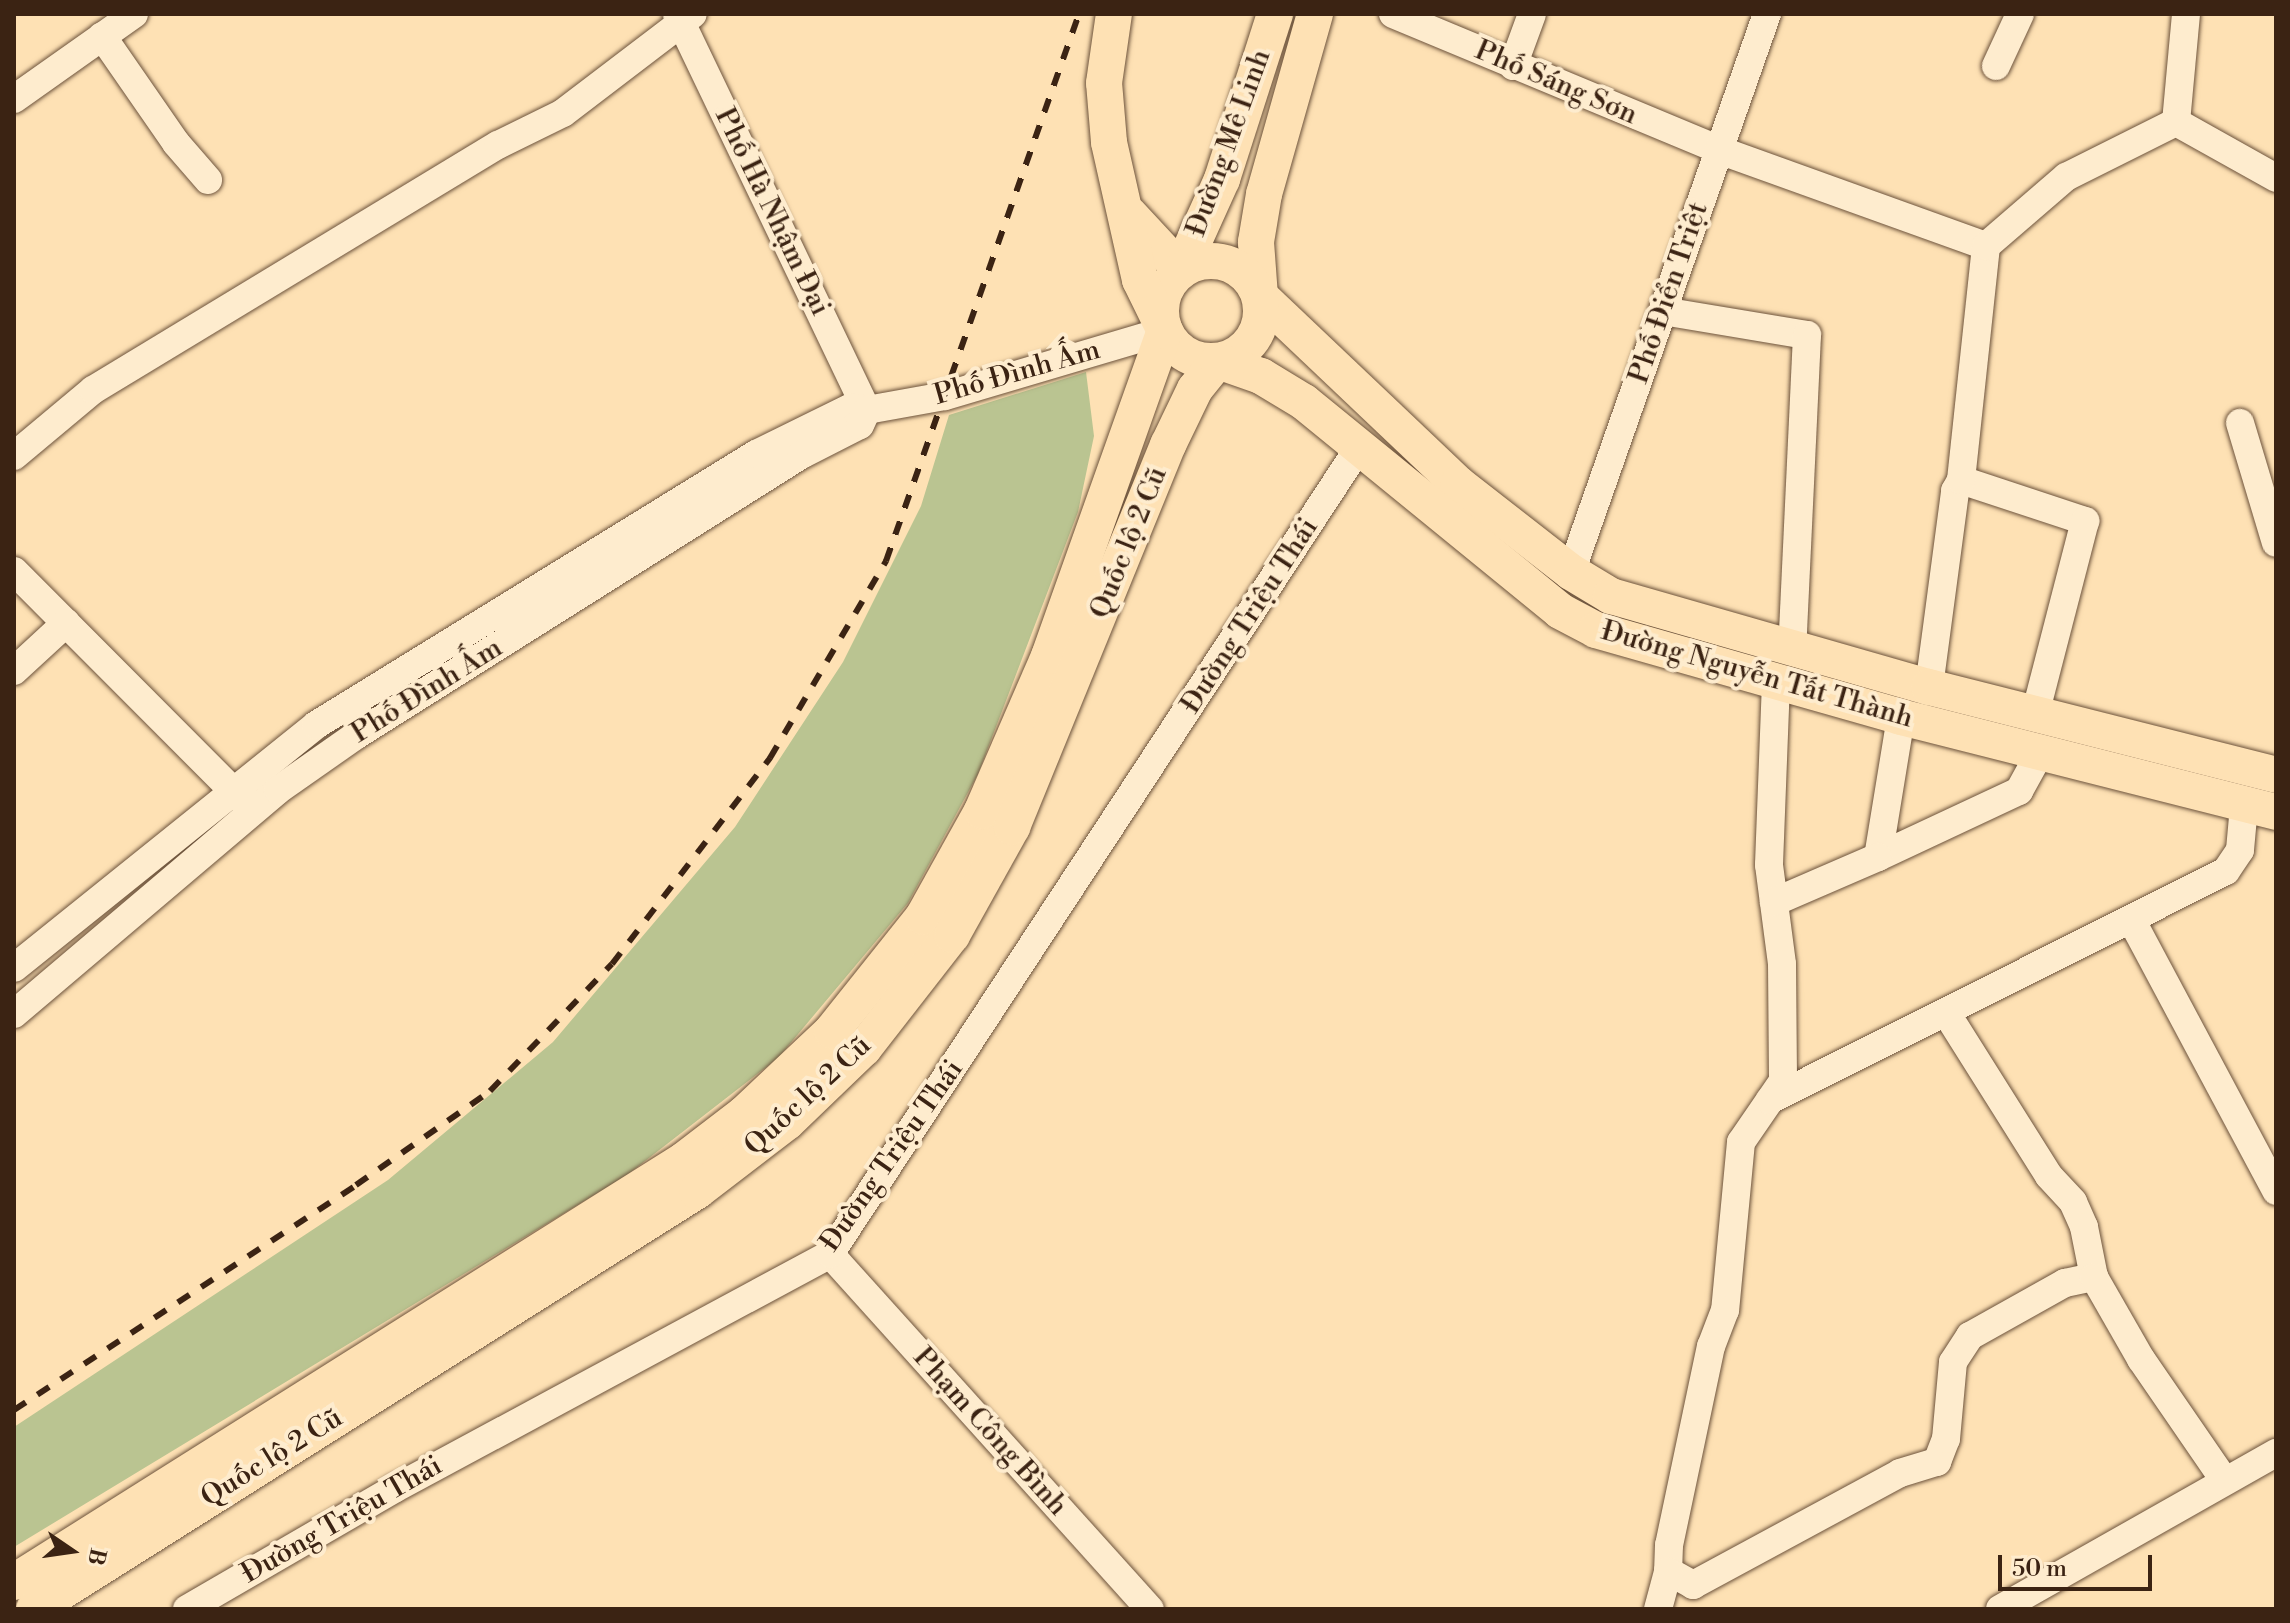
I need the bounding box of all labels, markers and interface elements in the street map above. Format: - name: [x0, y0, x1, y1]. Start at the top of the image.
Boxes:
- street label: Phố Sáng Sơn: [1470, 34, 1642, 132]
- street label: Đường Mê Linh: [1180, 45, 1278, 241]
- street label: Phố Hà Nhậm Đại: [707, 103, 837, 321]
- street label: Phố Điển Triệt: [1622, 198, 1716, 388]
- street label: Phố Đình Ấm: [930, 333, 1104, 413]
- street label: Quốc lộ 2 Cũ: [1083, 462, 1175, 624]
- street label: Đường Triệu Thái: [1174, 512, 1326, 720]
- street label: Đường Nguyễn Tất Thành: [1597, 614, 1917, 736]
- street label: Phố Đình Ấm: [345, 631, 509, 751]
- street label: Quốc lộ 2 Cũ: [738, 1029, 878, 1163]
- street label: Đường Triệu Thái: [813, 1054, 971, 1258]
- street label: Phạm Công Bình: [906, 1341, 1074, 1523]
- street label: Quốc lộ 2 Cũ: [195, 1401, 349, 1515]
- street label: Đường Triệu Thái: [236, 1449, 448, 1591]
- north arrow: [32, 1511, 112, 1591]
- scale bar: [2002, 1539, 2156, 1589]
- text: B: [81, 1545, 111, 1568]
- text: 50 m: [2012, 1554, 2067, 1584]

